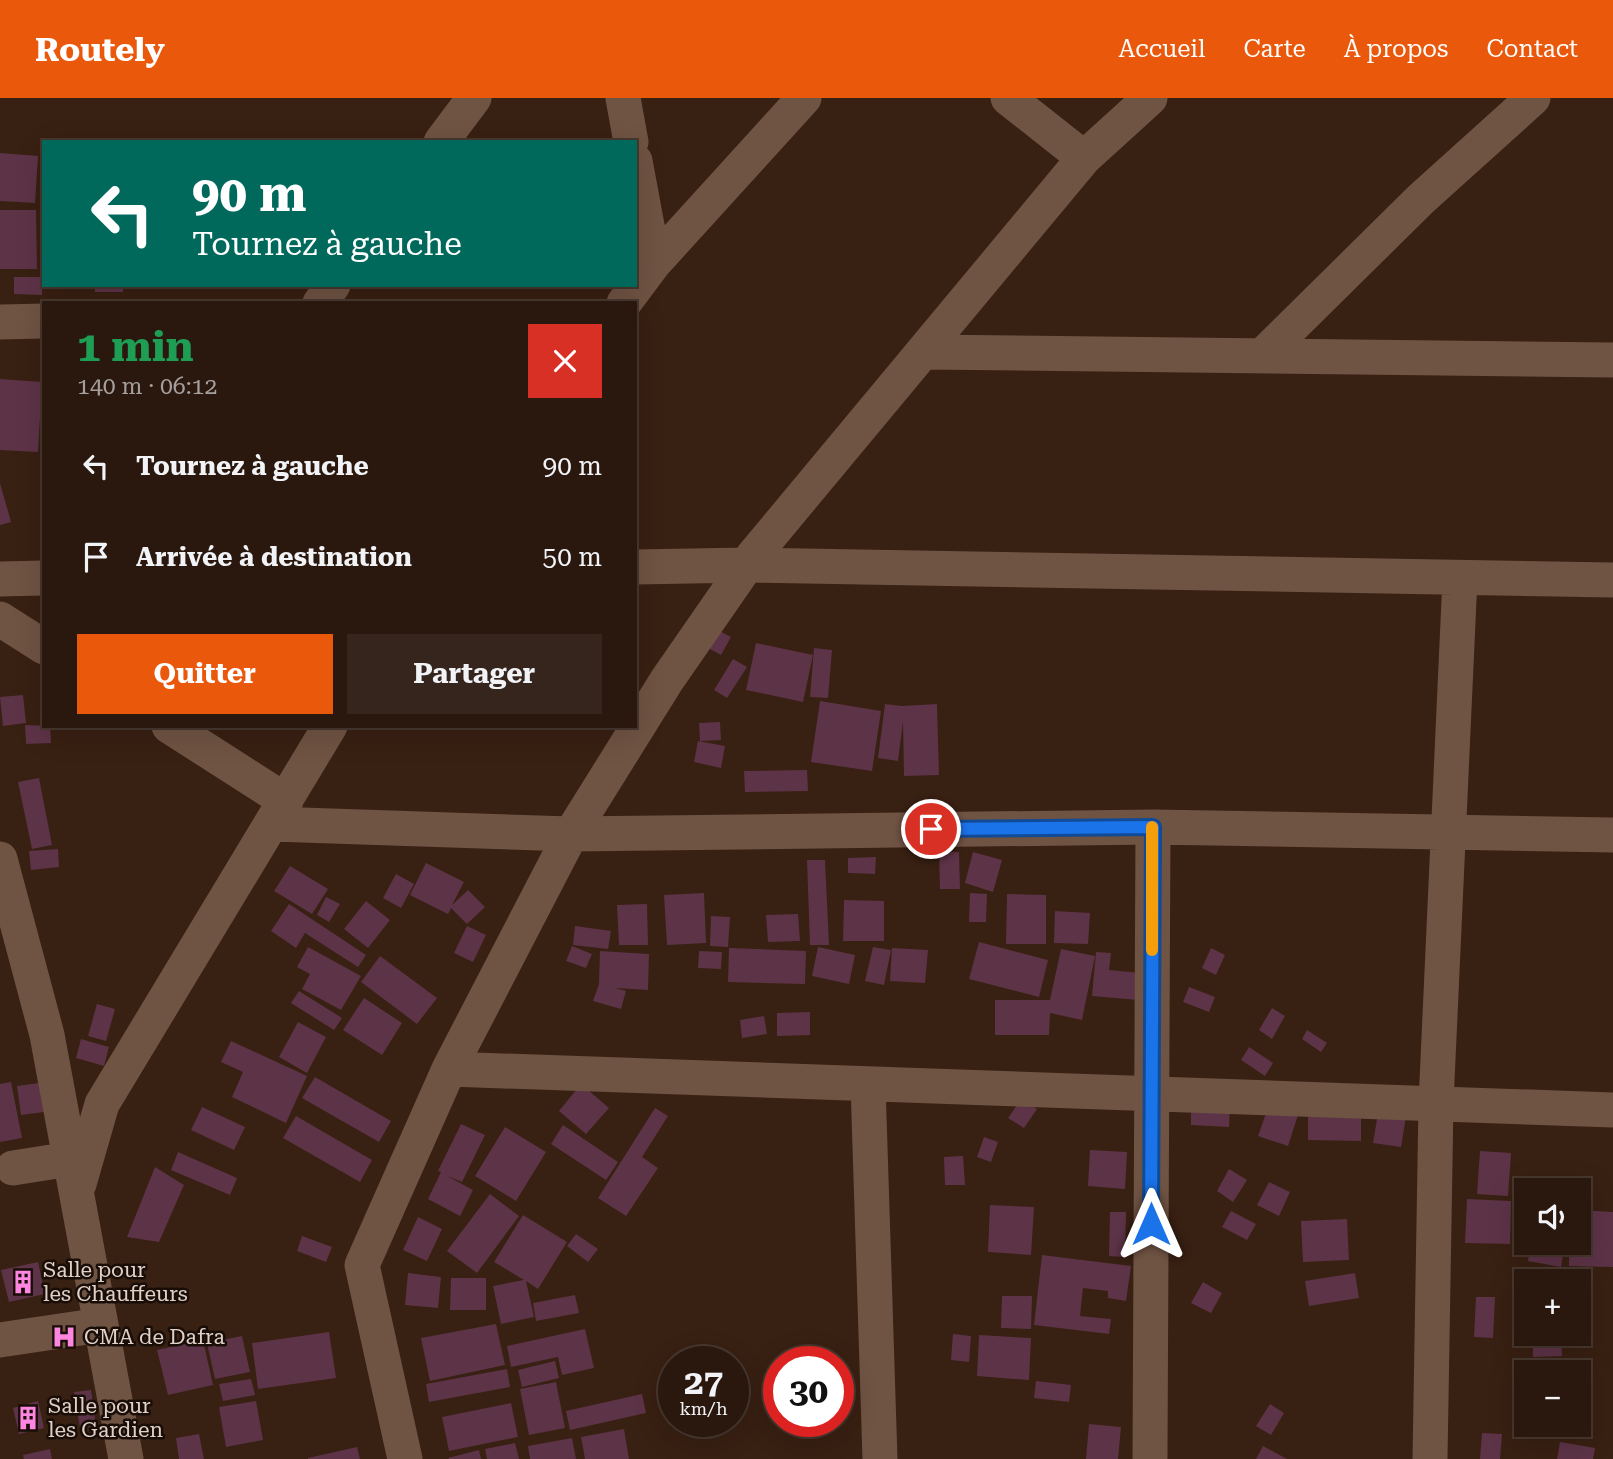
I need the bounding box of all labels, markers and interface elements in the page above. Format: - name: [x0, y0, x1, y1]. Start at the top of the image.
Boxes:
- text: Routely: [35, 30, 165, 69]
- text: Accueil: [1119, 35, 1205, 63]
- text: Carte: [1243, 35, 1306, 63]
- text: À propos: [1344, 35, 1448, 63]
- text: Contact: [1486, 35, 1578, 63]
- text: 90 m: [192, 166, 307, 223]
- icon: left: [77, 168, 168, 259]
- text: Tournez à gauche: [192, 225, 462, 263]
- text: 1 min: [77, 322, 194, 371]
- button: close: [528, 324, 602, 398]
- text: 140 m · 06:12: [77, 373, 217, 400]
- icon: left: [77, 447, 115, 485]
- text: Tournez à gauche: [136, 451, 369, 481]
- text: 90 m: [543, 451, 602, 481]
- icon: arrive: [77, 538, 115, 576]
- text: Arrivée à destination: [136, 542, 412, 572]
- text: 50 m: [543, 542, 602, 572]
- button: Quitter: [77, 634, 333, 714]
- button: Partager: [347, 634, 602, 714]
- pin: [901, 799, 961, 859]
- icon: arrive: [912, 810, 950, 848]
- map controls: [1514, 1178, 1591, 1437]
- button: sound: [1514, 1178, 1591, 1255]
- position arrow: [1114, 1187, 1188, 1261]
- place label: Salle pour les Chauffeurs: [43, 1258, 188, 1306]
- building icon: Salle pour les Chauffeurs: [9, 1268, 37, 1296]
- button: +: [1514, 1269, 1591, 1346]
- hospital icon: CMA de Dafra: [50, 1323, 78, 1351]
- place label: CMA de Dafra: [84, 1325, 226, 1349]
- speed limit sign: 30: [763, 1346, 854, 1437]
- button: −: [1514, 1360, 1591, 1437]
- text: 27: [684, 1362, 723, 1403]
- place label: Salle pour les Gardien: [48, 1394, 163, 1442]
- text: km/h: [679, 1398, 728, 1419]
- building icon: Salle pour les Gardien: [14, 1404, 42, 1432]

